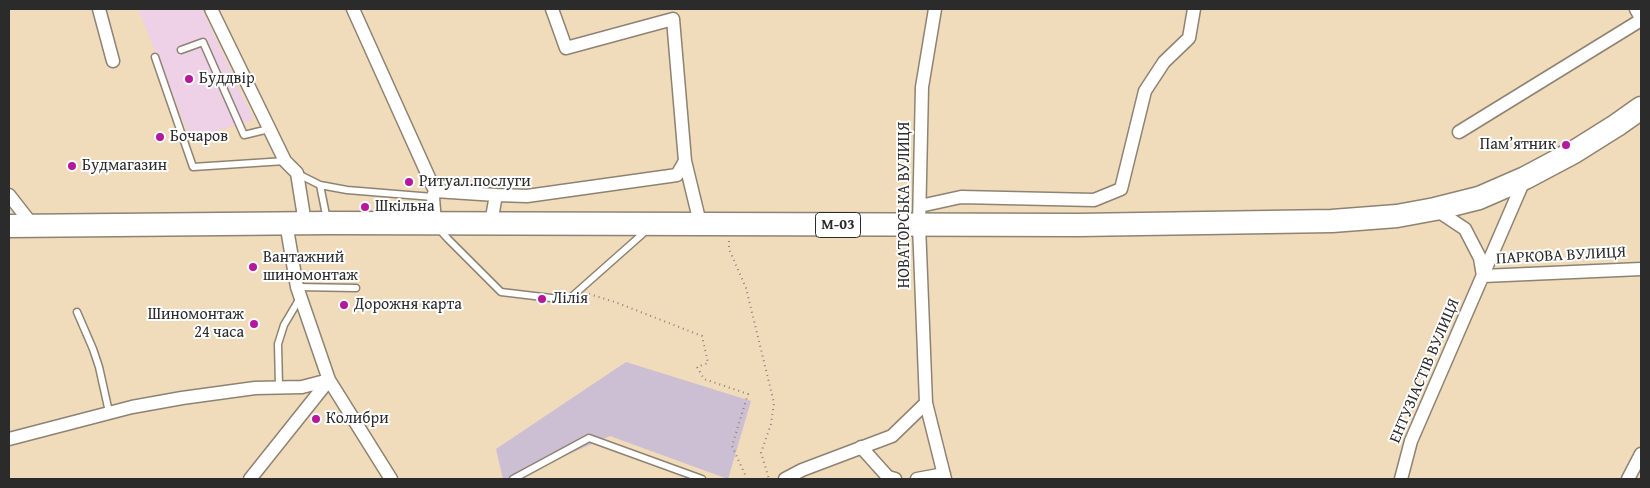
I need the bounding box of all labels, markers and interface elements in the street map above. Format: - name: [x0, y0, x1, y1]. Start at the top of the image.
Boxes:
- place label: Буддвір: [199, 69, 255, 89]
- marker: Буддвір: [183, 73, 195, 85]
- street label: НОВАТОРСЬКА ВУЛИЦЯ: [895, 122, 915, 288]
- place label: Бочаров: [170, 127, 228, 147]
- marker: Бочаров: [154, 131, 166, 143]
- place label: Пам’ятник: [1480, 135, 1556, 155]
- marker: Пам’ятник: [1560, 139, 1572, 151]
- place label: Будмагазин: [82, 156, 167, 176]
- marker: Будмагазин: [66, 160, 78, 172]
- place label: Ритуал.послуги: [419, 172, 531, 192]
- marker: Ритуал.послуги: [403, 176, 415, 188]
- place label: Шкільна: [375, 197, 435, 217]
- marker: Шкільна: [359, 201, 371, 213]
- road number: М-03: [816, 212, 860, 238]
- street label: ПАРКОВА ВУЛИЦЯ: [1496, 243, 1626, 269]
- place label: Вантажний шиномонтаж: [263, 248, 358, 286]
- marker: Вантажний шиномонтаж: [247, 261, 259, 273]
- place label: Лілія: [552, 289, 588, 309]
- marker: Лілія: [536, 293, 548, 305]
- place label: Дорожня карта: [354, 295, 462, 315]
- street label: ЕНТУЗІАСТІВ ВУЛИЦЯ: [1386, 296, 1464, 446]
- marker: Дорожня карта: [338, 299, 350, 311]
- place label: Шиномонтаж 24 часа: [148, 305, 244, 343]
- marker: Шиномонтаж 24 часа: [248, 318, 260, 330]
- place label: Колибри: [326, 409, 389, 429]
- marker: Колибри: [310, 413, 322, 425]

